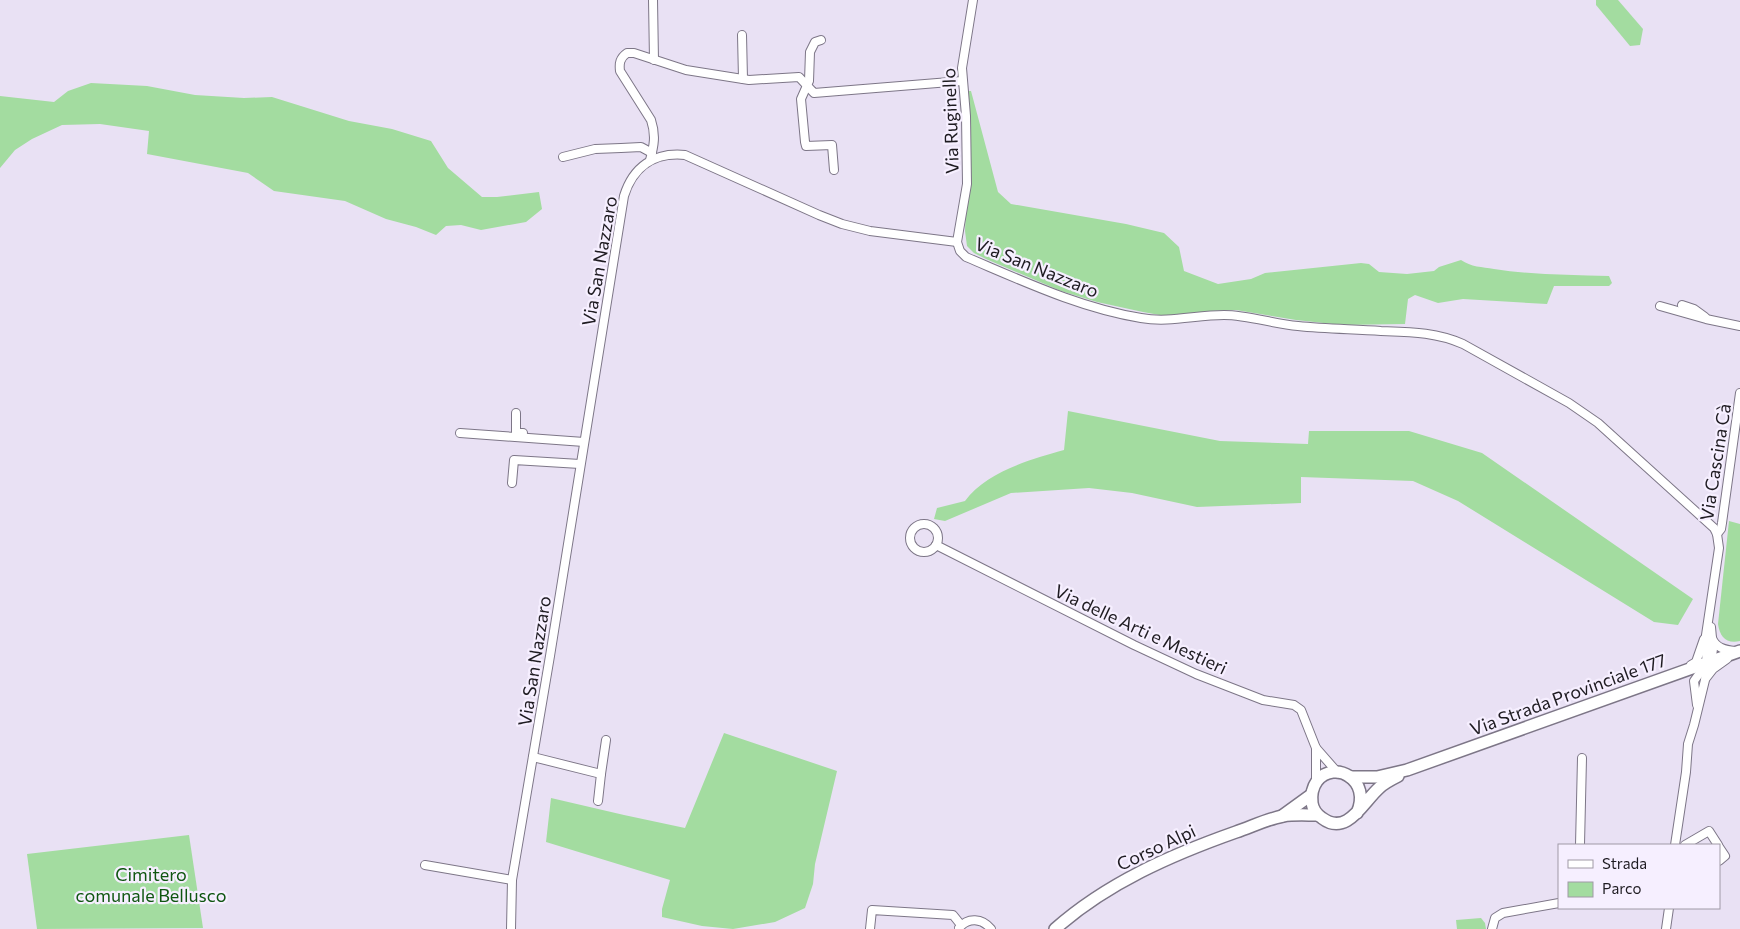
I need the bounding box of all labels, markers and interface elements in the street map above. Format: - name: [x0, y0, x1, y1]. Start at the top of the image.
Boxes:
- street label: Via Ruginello: [937, 68, 963, 174]
- street label: Via San Nazzaro: [577, 194, 621, 328]
- street label: Via San Nazzaro: [972, 232, 1102, 302]
- street label: Via Cascina Cà: [1695, 402, 1735, 522]
- street label: Via delle Arti e Mestieri: [1051, 579, 1231, 679]
- street label: Via San Nazzaro: [513, 594, 555, 728]
- street label: Via Strada Provinciale 177: [1467, 648, 1669, 740]
- street label: Corso Alpi: [1113, 819, 1199, 875]
- legend: [1558, 844, 1720, 909]
- text: Strada: [1602, 854, 1647, 872]
- park label: Cimitero comunale Bellusco: [76, 863, 226, 906]
- text: Parco: [1602, 879, 1641, 897]

